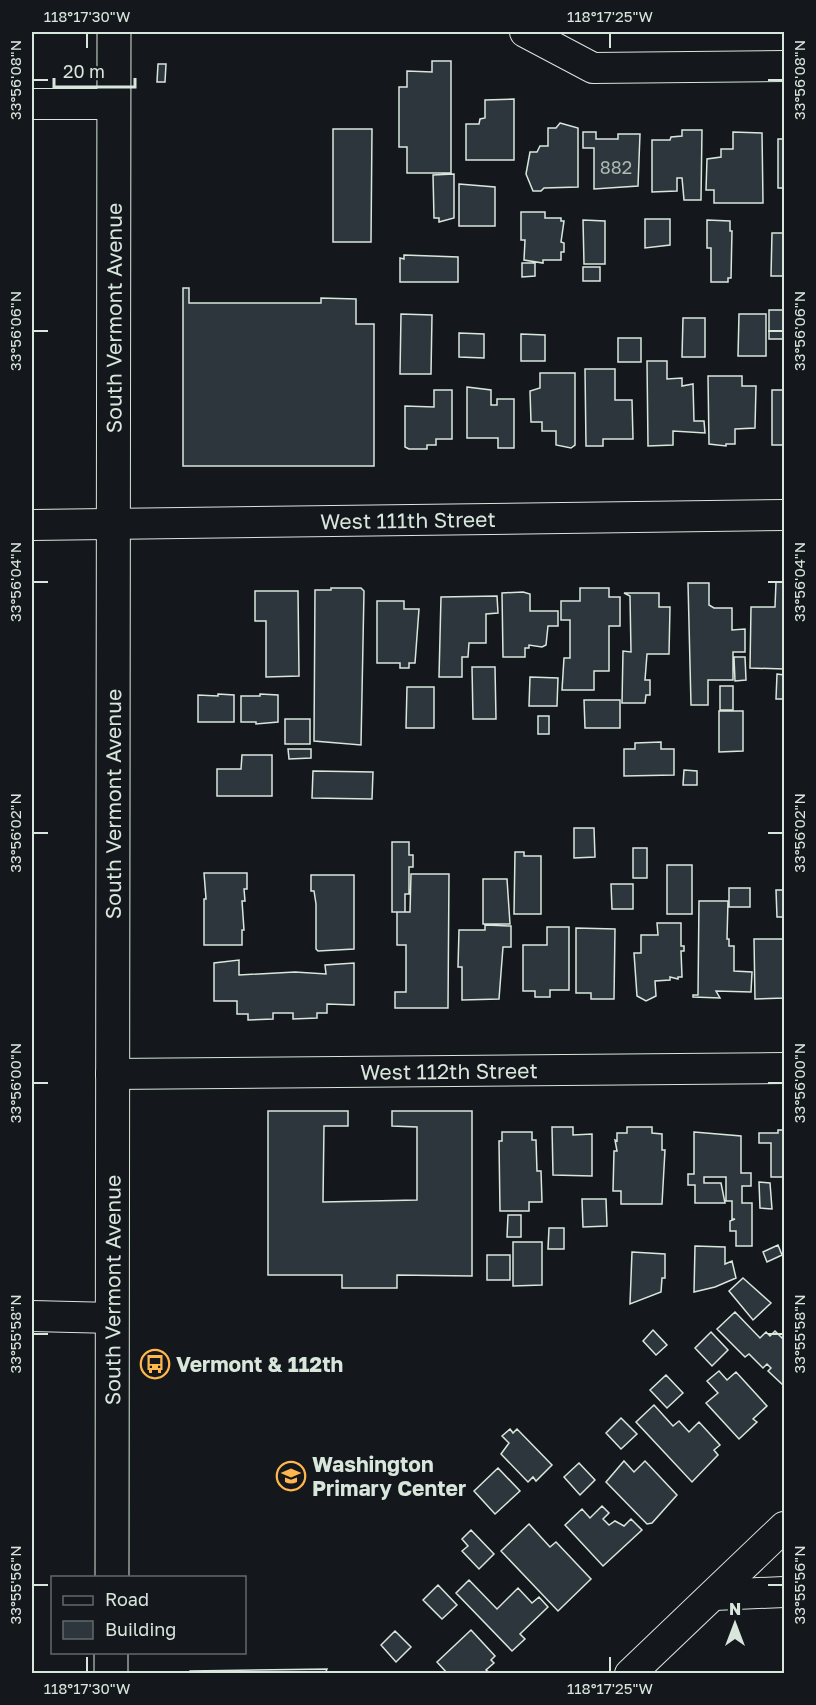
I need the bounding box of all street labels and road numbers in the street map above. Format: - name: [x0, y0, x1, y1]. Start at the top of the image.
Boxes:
- street label: South Vermont Avenue: [100, 203, 127, 433]
- street label: West 111th Street: [320, 506, 496, 534]
- street label: South Vermont Avenue: [100, 689, 126, 919]
- street label: West 112th Street: [360, 1057, 538, 1085]
- street label: South Vermont Avenue: [99, 1175, 126, 1405]

